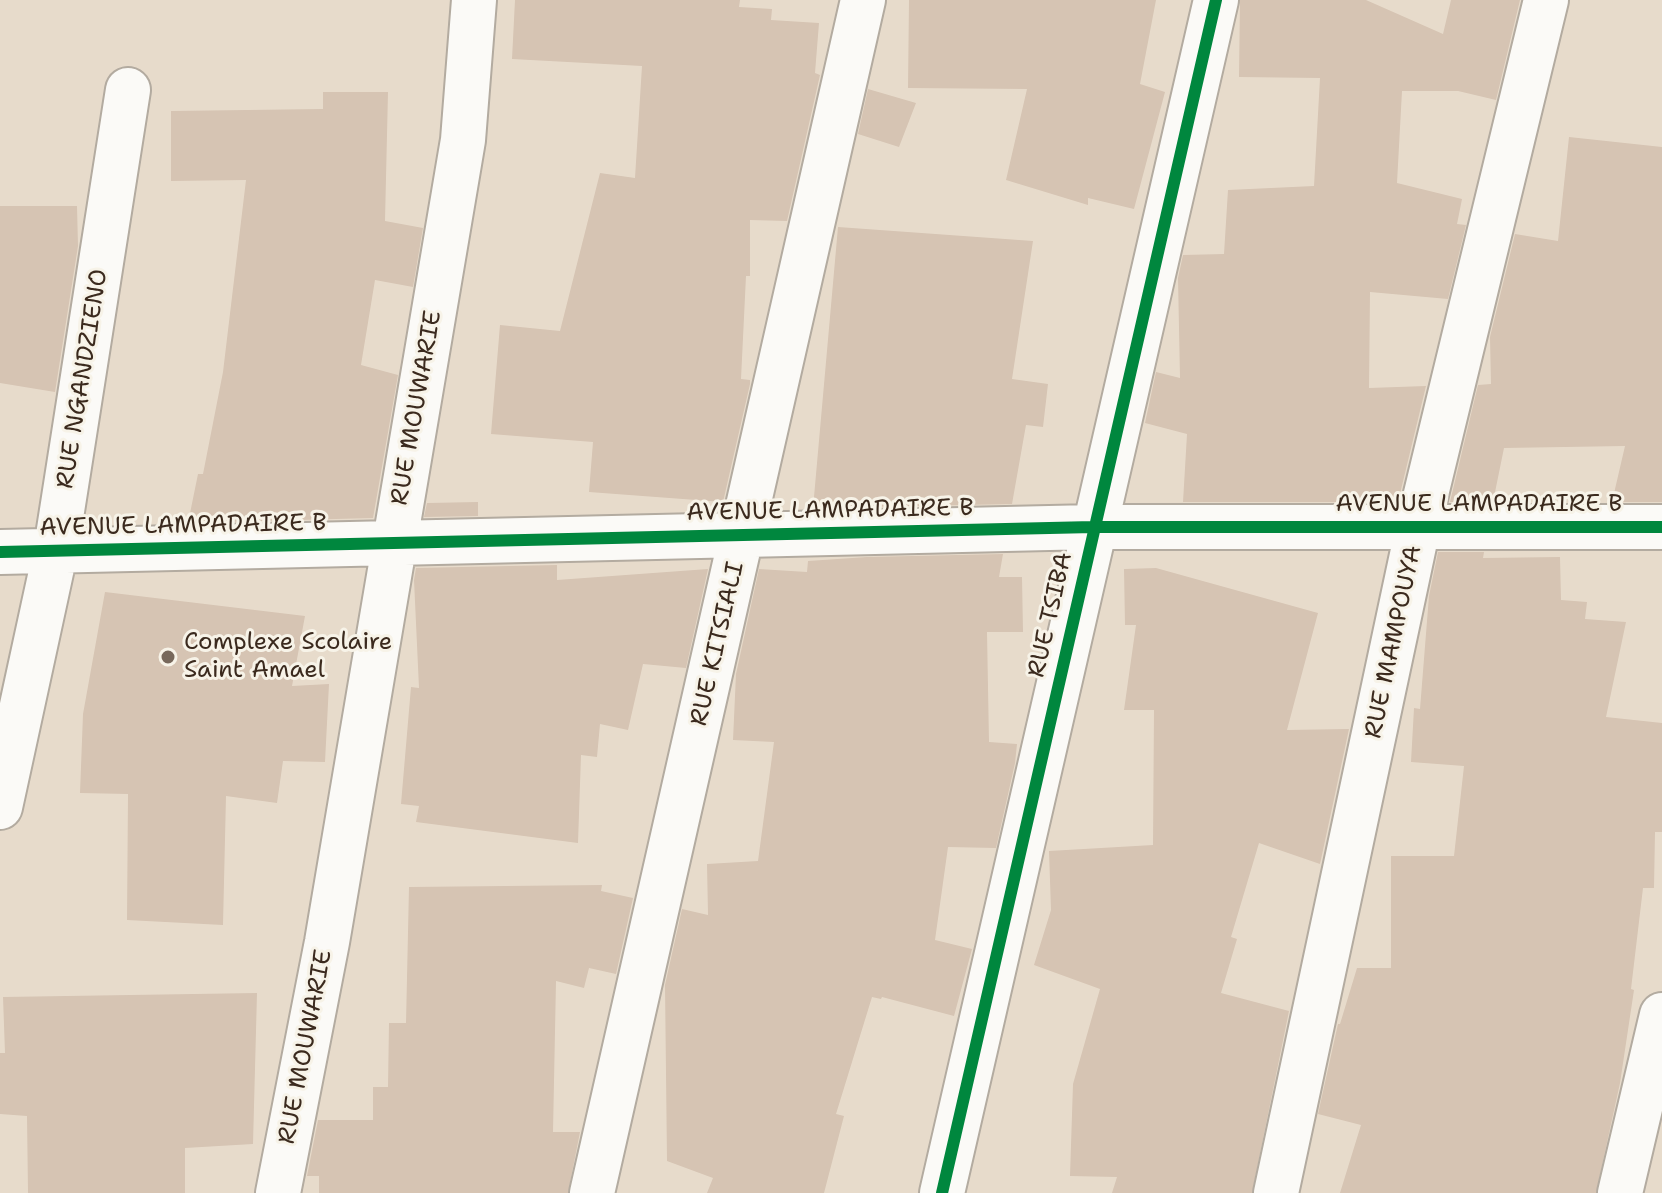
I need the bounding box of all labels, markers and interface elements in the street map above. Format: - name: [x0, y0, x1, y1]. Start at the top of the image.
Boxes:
- street label: RUE NGANDZIENO: [51, 267, 115, 491]
- street label: RUE MOUWARIE: [386, 308, 448, 508]
- street label: AVENUE LAMPADAIRE B: [1335, 491, 1623, 519]
- street label: AVENUE LAMPADAIRE B: [686, 494, 974, 528]
- street label: AVENUE LAMPADAIRE B: [39, 509, 327, 543]
- street label: RUE MAMPOUYA: [1359, 543, 1429, 741]
- street label: RUE TSIBA: [1023, 550, 1079, 680]
- street label: RUE KITSIALI: [685, 559, 751, 729]
- place label: Complexe Scolaire Saint Amael: [184, 629, 392, 685]
- marker: Complexe Scolaire Saint Amael: [159, 648, 177, 666]
- street label: RUE MOUWARIE: [273, 947, 339, 1147]

